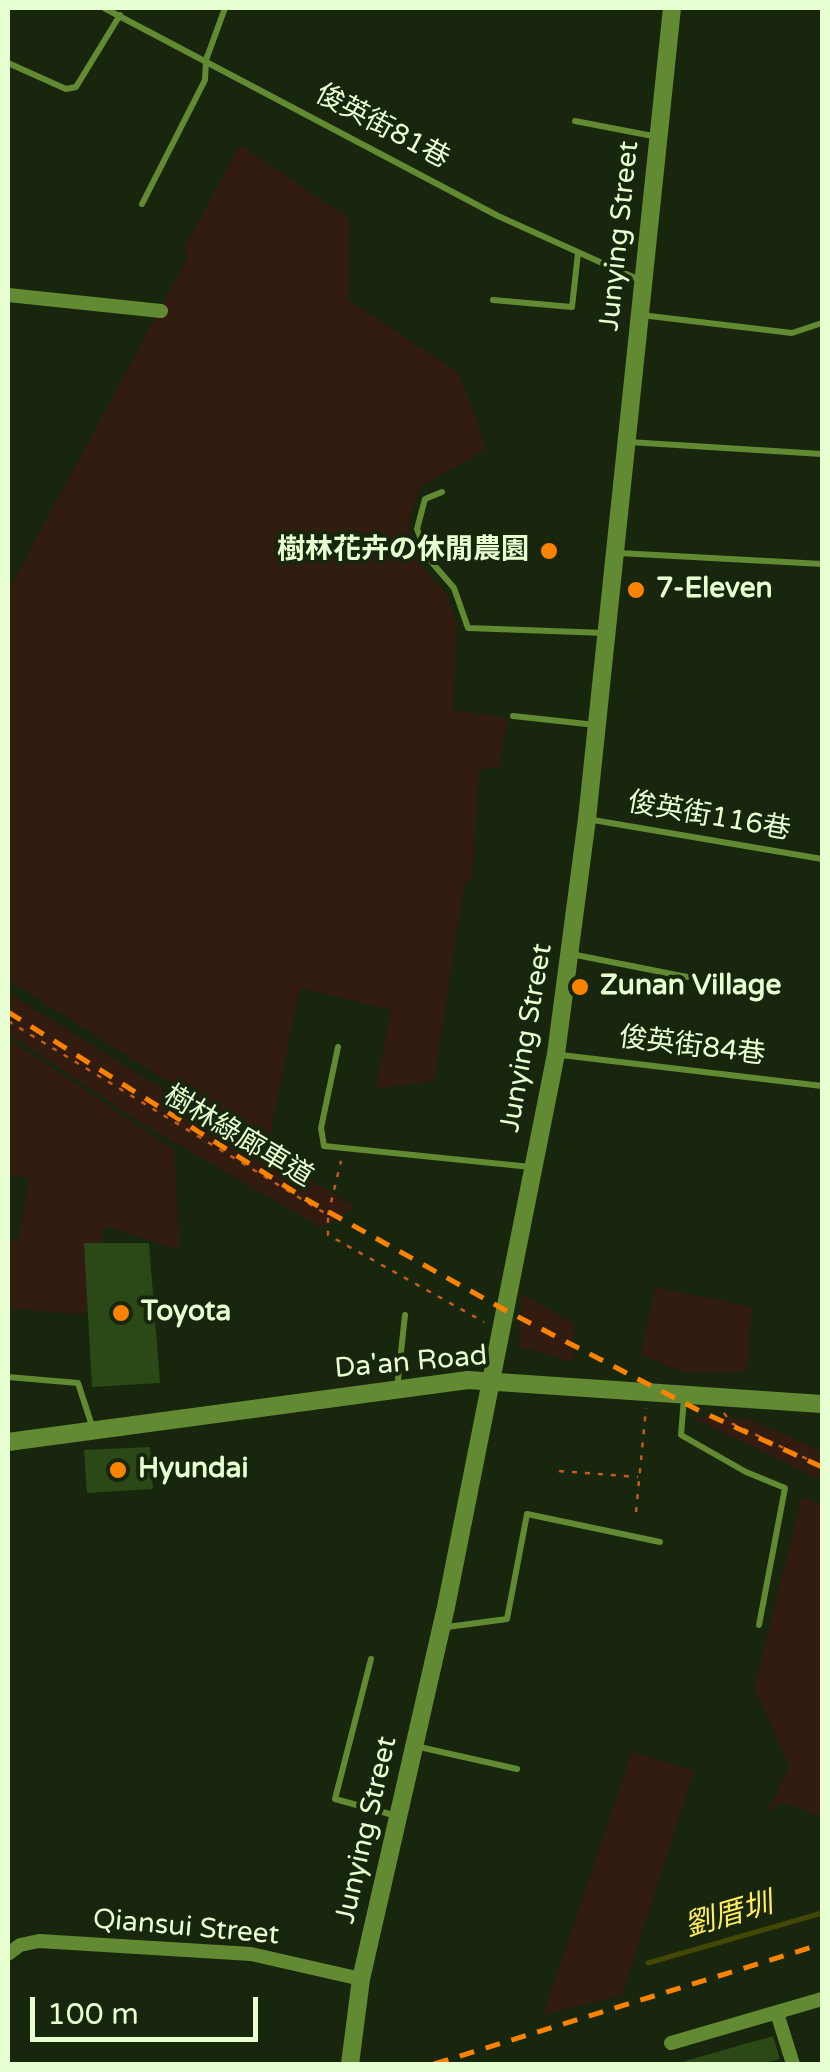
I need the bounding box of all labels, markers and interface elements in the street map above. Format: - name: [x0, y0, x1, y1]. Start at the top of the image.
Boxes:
- street label: 俊英街81巷: [309, 78, 455, 176]
- street label: Junying Street: [593, 139, 647, 333]
- place label: 樹林花卉の休閒農園: [277, 534, 529, 568]
- marker: 樹林花卉の休閒農園: [538, 540, 560, 562]
- place label: 7-Eleven: [656, 573, 773, 607]
- marker: 7-Eleven: [625, 579, 647, 601]
- street label: 俊英街116巷: [625, 786, 793, 848]
- street label: Junying Street: [494, 941, 560, 1135]
- place label: Zunan Village: [600, 970, 781, 1004]
- marker: Zunan Village: [569, 976, 591, 998]
- street label: 俊英街84巷: [617, 1021, 767, 1073]
- street label: 樹林綠廊車道: [157, 1079, 319, 1195]
- place label: Toyota: [141, 1296, 231, 1330]
- marker: Toyota: [110, 1302, 132, 1324]
- street label: Da'an Road: [333, 1340, 489, 1386]
- place label: Hyundai: [138, 1453, 248, 1487]
- marker: Hyundai: [107, 1459, 129, 1481]
- street label: Junying Street: [329, 1733, 405, 1927]
- water label: 劉厝圳: [681, 1886, 777, 1946]
- street label: Qiansui Street: [91, 1903, 281, 1953]
- scale bar: [35, 1977, 262, 2039]
- text: 100 m: [47, 1996, 139, 2033]

